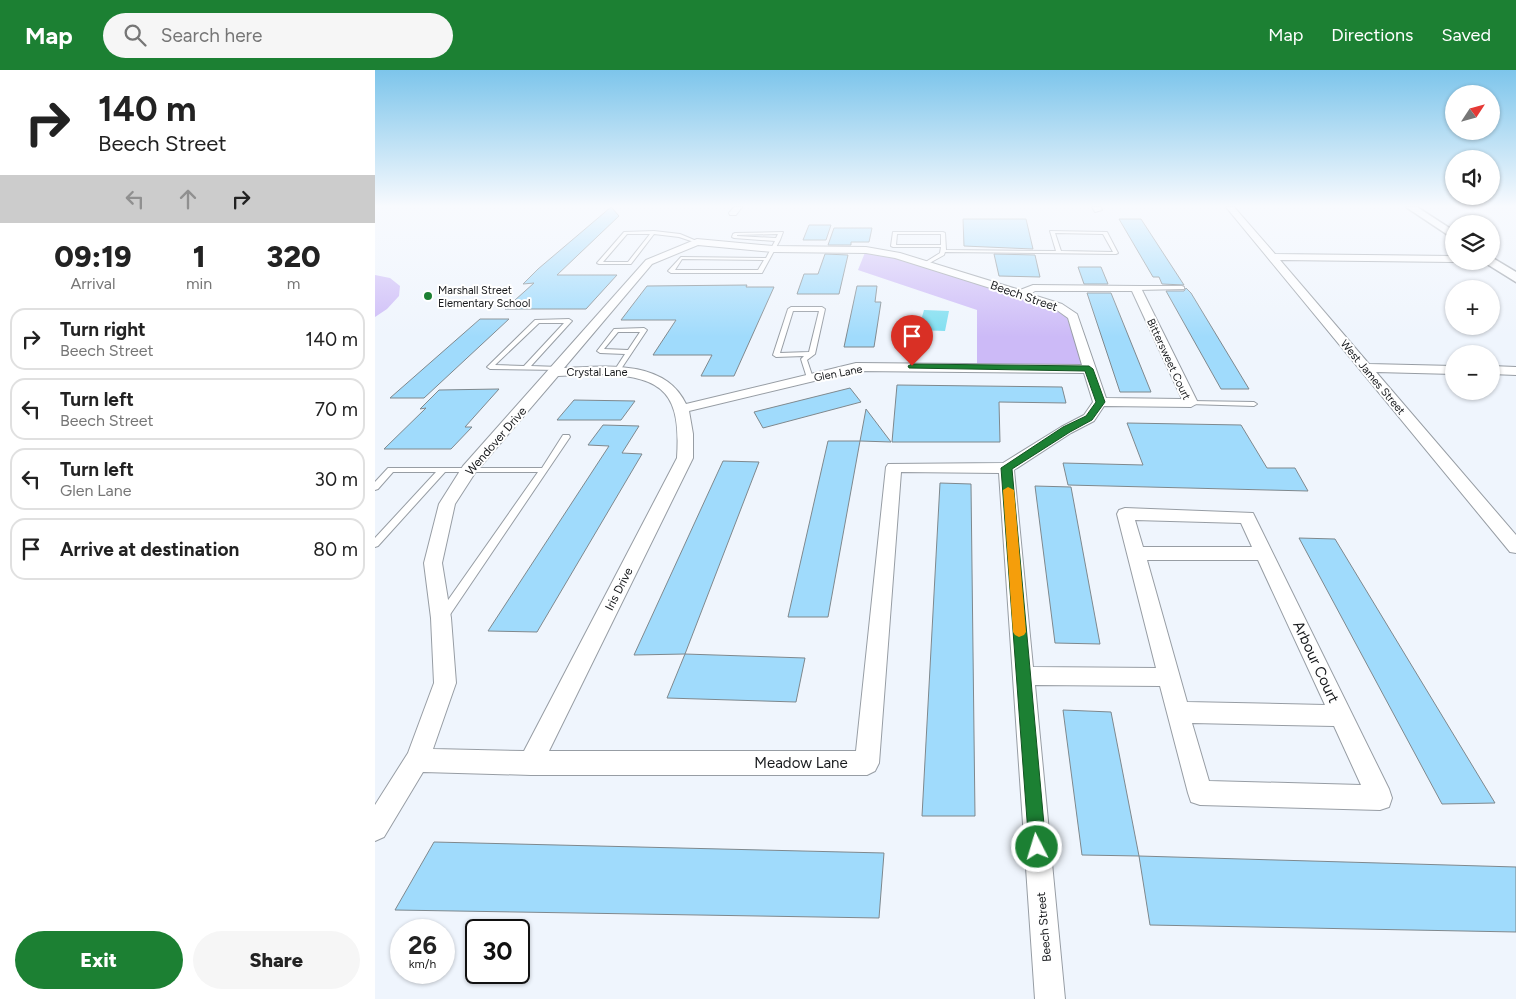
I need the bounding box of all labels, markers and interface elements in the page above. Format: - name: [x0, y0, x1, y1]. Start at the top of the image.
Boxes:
- search box: [103, 13, 453, 58]
- text: Map: [25, 21, 73, 50]
- icon: search: [121, 21, 149, 49]
- text: Search here: [161, 24, 262, 47]
- text: Map: [1268, 24, 1303, 46]
- text: Directions: [1331, 24, 1413, 46]
- text: Saved: [1441, 24, 1491, 46]
- north arrow: [1445, 85, 1500, 140]
- map controls: [1445, 85, 1500, 400]
- text: 140 m: [98, 88, 196, 130]
- icon: right: [15, 90, 80, 155]
- text: Beech Street: [98, 130, 227, 157]
- button: sound: [1445, 150, 1500, 205]
- icon: left: [121, 185, 149, 213]
- icon: ahead: [174, 185, 202, 213]
- icon: right: [227, 185, 255, 213]
- button: layers: [1445, 215, 1500, 270]
- text: 09:19: [54, 238, 132, 275]
- text: 1: [193, 238, 205, 275]
- text: 320: [267, 238, 321, 275]
- text: Arrival: [70, 274, 116, 293]
- text: min: [186, 274, 212, 293]
- text: m: [287, 274, 300, 293]
- street label: Beech Street: [989, 278, 1060, 314]
- button: +: [1445, 280, 1500, 335]
- place label: Marshall Street Elementary School: [438, 284, 530, 310]
- marker: Marshall Street Elementary School: [422, 290, 434, 302]
- pin: [891, 315, 933, 366]
- street label: Bittersweet Court: [1144, 317, 1193, 402]
- text: Turn right: [60, 318, 146, 341]
- icon: arrive: [898, 322, 926, 350]
- icon: right: [17, 325, 45, 353]
- text: 140 m: [305, 328, 358, 351]
- street label: West James Street: [1338, 337, 1408, 417]
- text: Beech Street: [60, 341, 154, 360]
- button: −: [1445, 345, 1500, 400]
- street label: Glen Lane: [813, 362, 863, 385]
- street label: Crystal Lane: [567, 366, 627, 379]
- text: Turn left: [60, 388, 134, 411]
- icon: left: [17, 395, 45, 423]
- text: 70 m: [315, 398, 358, 421]
- street label: Wendover Drive: [463, 404, 530, 478]
- text: Beech Street: [60, 411, 154, 430]
- text: Turn left: [60, 458, 134, 481]
- icon: left: [17, 465, 45, 493]
- text: 30 m: [315, 468, 358, 491]
- text: Glen Lane: [60, 481, 131, 500]
- icon: arrive: [17, 535, 45, 563]
- text: Arrive at destination: [60, 538, 239, 561]
- text: 80 m: [313, 538, 358, 561]
- street label: Iris Drive: [602, 565, 636, 613]
- street label: Arbour Court: [1289, 618, 1343, 706]
- street label: Meadow Lane: [754, 754, 848, 772]
- position arrow: [1010, 820, 1062, 872]
- street label: Beech Street: [1034, 891, 1054, 963]
- speed limit sign: 30: [465, 919, 530, 984]
- text: 26: [408, 930, 437, 960]
- button: Exit: [15, 931, 183, 989]
- button: Share: [193, 931, 360, 989]
- text: km/h: [409, 957, 436, 971]

